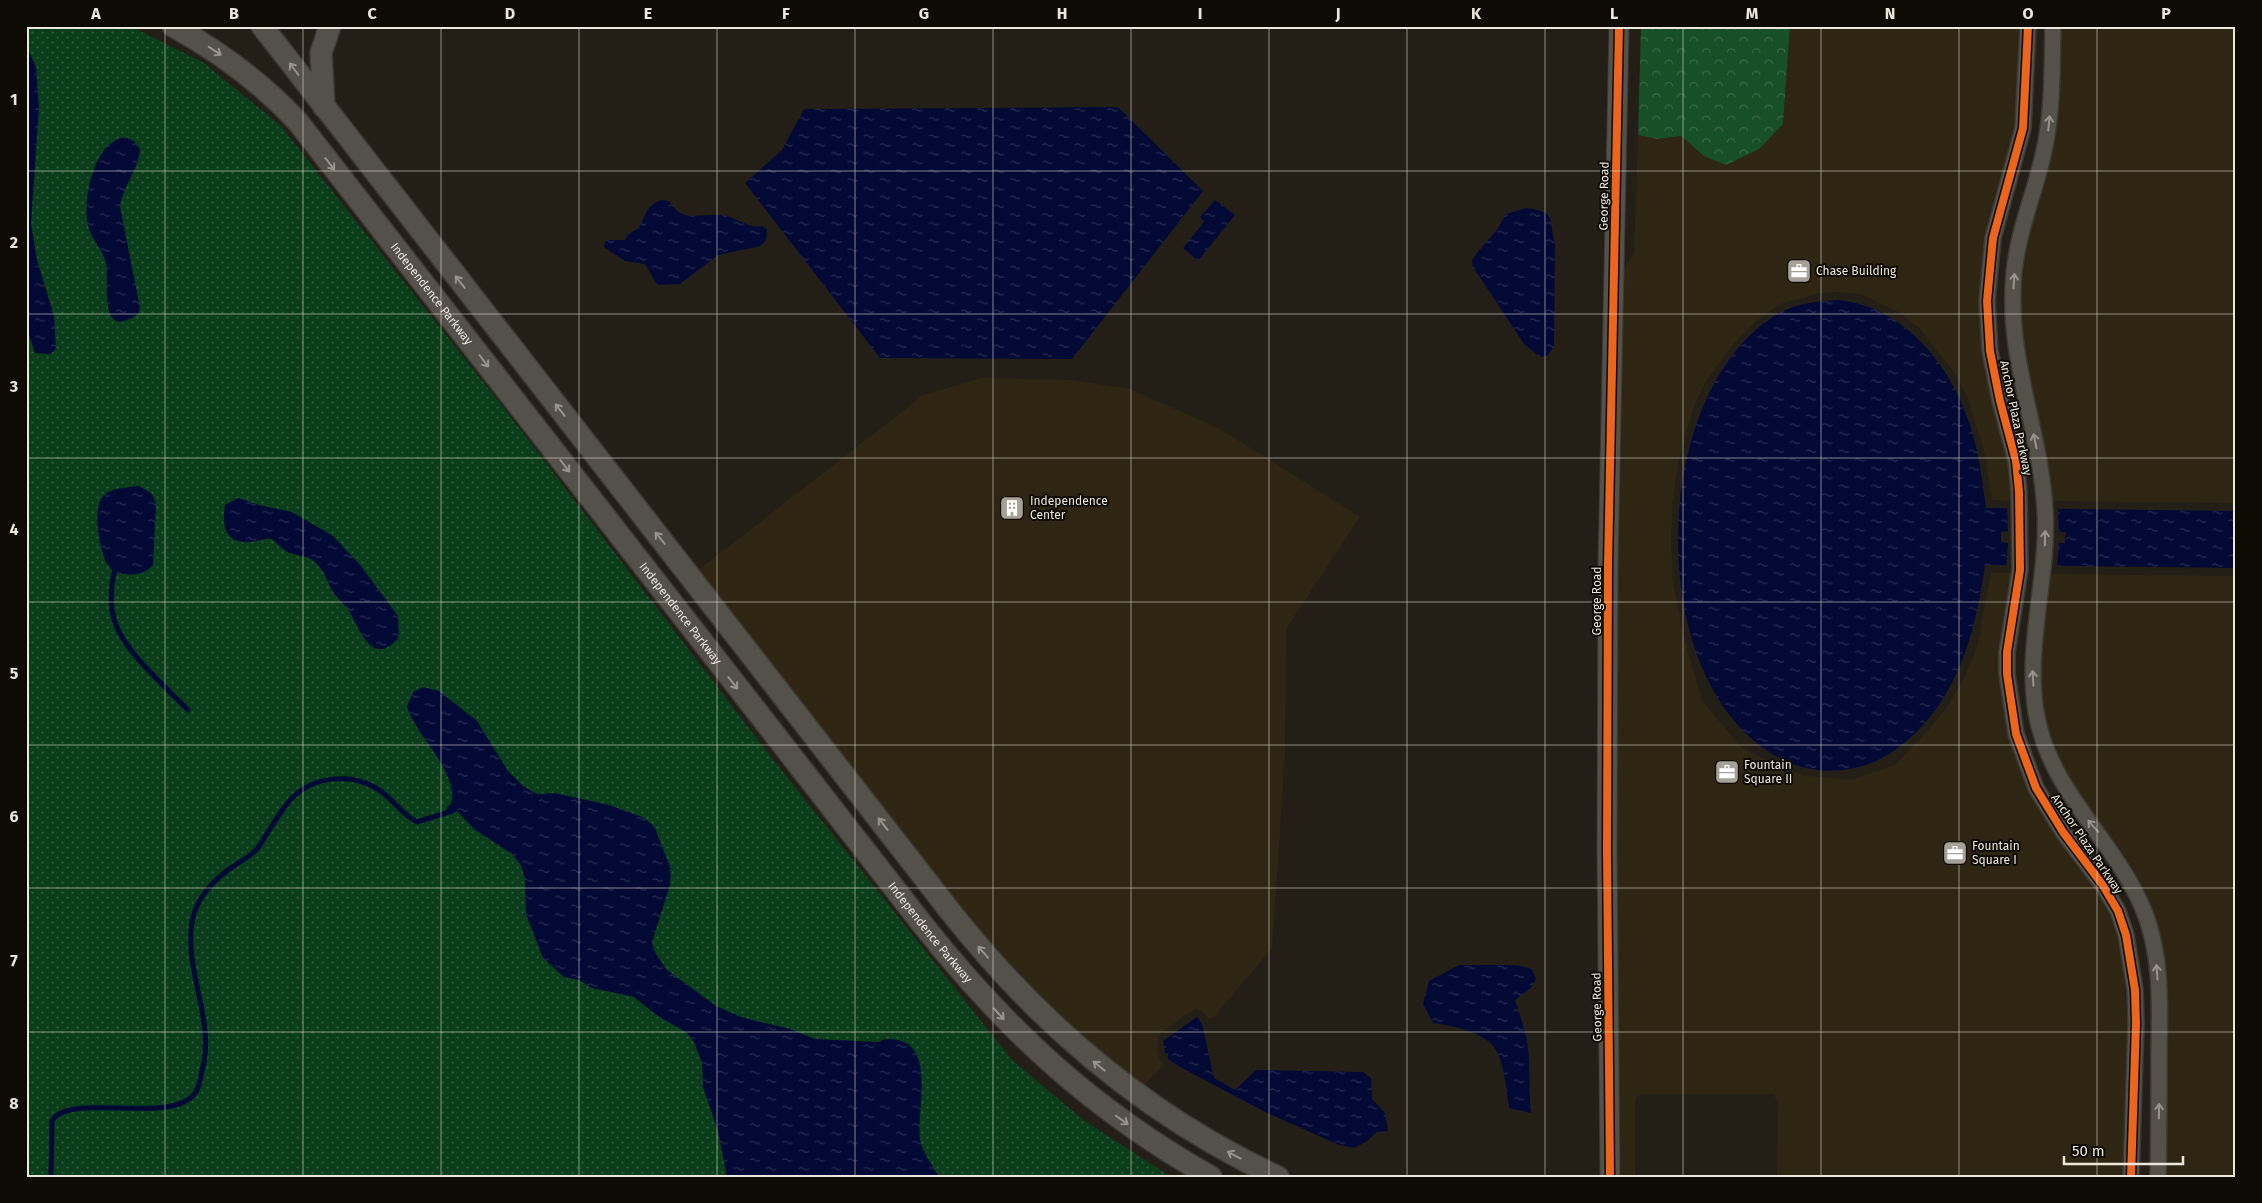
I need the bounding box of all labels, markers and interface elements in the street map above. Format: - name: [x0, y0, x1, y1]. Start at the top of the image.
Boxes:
- text: A: [90, 4, 101, 23]
- text: B: [229, 4, 239, 23]
- text: C: [367, 4, 377, 23]
- text: D: [505, 4, 515, 23]
- text: E: [644, 4, 652, 23]
- text: F: [782, 4, 790, 23]
- text: G: [919, 4, 929, 23]
- text: H: [1057, 4, 1067, 23]
- text: I: [1198, 4, 1202, 23]
- text: J: [1334, 4, 1341, 23]
- text: K: [1471, 4, 1482, 23]
- text: L: [1610, 4, 1618, 23]
- text: M: [1746, 4, 1759, 23]
- text: N: [1885, 4, 1895, 23]
- text: O: [2022, 4, 2034, 23]
- text: P: [2161, 4, 2171, 23]
- one-way arrow: [207, 47, 221, 57]
- one-way arrow: [289, 63, 300, 76]
- text: 1: [10, 90, 18, 109]
- one-way arrow: [2044, 115, 2054, 131]
- one-way arrow: [325, 157, 336, 170]
- street label: George Road: [1596, 161, 1612, 231]
- text: 2: [10, 233, 18, 252]
- street label: Independence Parkway: [388, 240, 476, 348]
- office icon: Chase Building: [1786, 258, 1812, 284]
- place label: Chase Building: [1816, 264, 1897, 278]
- one-way arrow: [2009, 273, 2018, 289]
- one-way arrow: [455, 275, 465, 289]
- one-way arrow: [478, 355, 489, 368]
- street label: Anchor Plaza Parkway: [1997, 359, 2035, 477]
- text: 3: [9, 377, 18, 396]
- one-way arrow: [554, 404, 565, 417]
- one-way arrow: [2030, 434, 2039, 450]
- one-way arrow: [559, 459, 570, 472]
- place label: Independence Center: [1030, 494, 1108, 522]
- building icon: Independence Center: [999, 495, 1025, 521]
- text: 4: [9, 520, 19, 539]
- one-way arrow: [2041, 530, 2050, 546]
- one-way arrow: [655, 531, 665, 545]
- street label: Independence Parkway: [636, 560, 725, 667]
- street label: George Road: [1590, 566, 1604, 636]
- text: 5: [10, 664, 19, 683]
- one-way arrow: [2028, 671, 2037, 687]
- one-way arrow: [728, 676, 739, 689]
- place label: Fountain Square II: [1744, 758, 1792, 786]
- office icon: Fountain Square II: [1714, 759, 1740, 785]
- street label: Anchor Plaza Parkway: [2048, 791, 2126, 897]
- text: 6: [9, 807, 19, 826]
- one-way arrow: [877, 818, 888, 831]
- one-way arrow: [2087, 819, 2098, 832]
- place label: Fountain Square I: [1972, 839, 2020, 867]
- office icon: Fountain Square I: [1942, 840, 1968, 866]
- street label: Independence Parkway: [885, 879, 975, 986]
- one-way arrow: [978, 946, 989, 959]
- text: 7: [10, 951, 18, 970]
- one-way arrow: [2153, 964, 2162, 980]
- street label: George Road: [1589, 972, 1605, 1042]
- one-way arrow: [993, 1008, 1005, 1021]
- one-way arrow: [1093, 1060, 1106, 1071]
- text: 8: [9, 1094, 19, 1113]
- one-way arrow: [2154, 1103, 2164, 1119]
- one-way arrow: [1114, 1115, 1128, 1125]
- scale bar: [2064, 1133, 2183, 1165]
- text: 50 m: [2072, 1142, 2105, 1160]
- one-way arrow: [1227, 1150, 1242, 1160]

